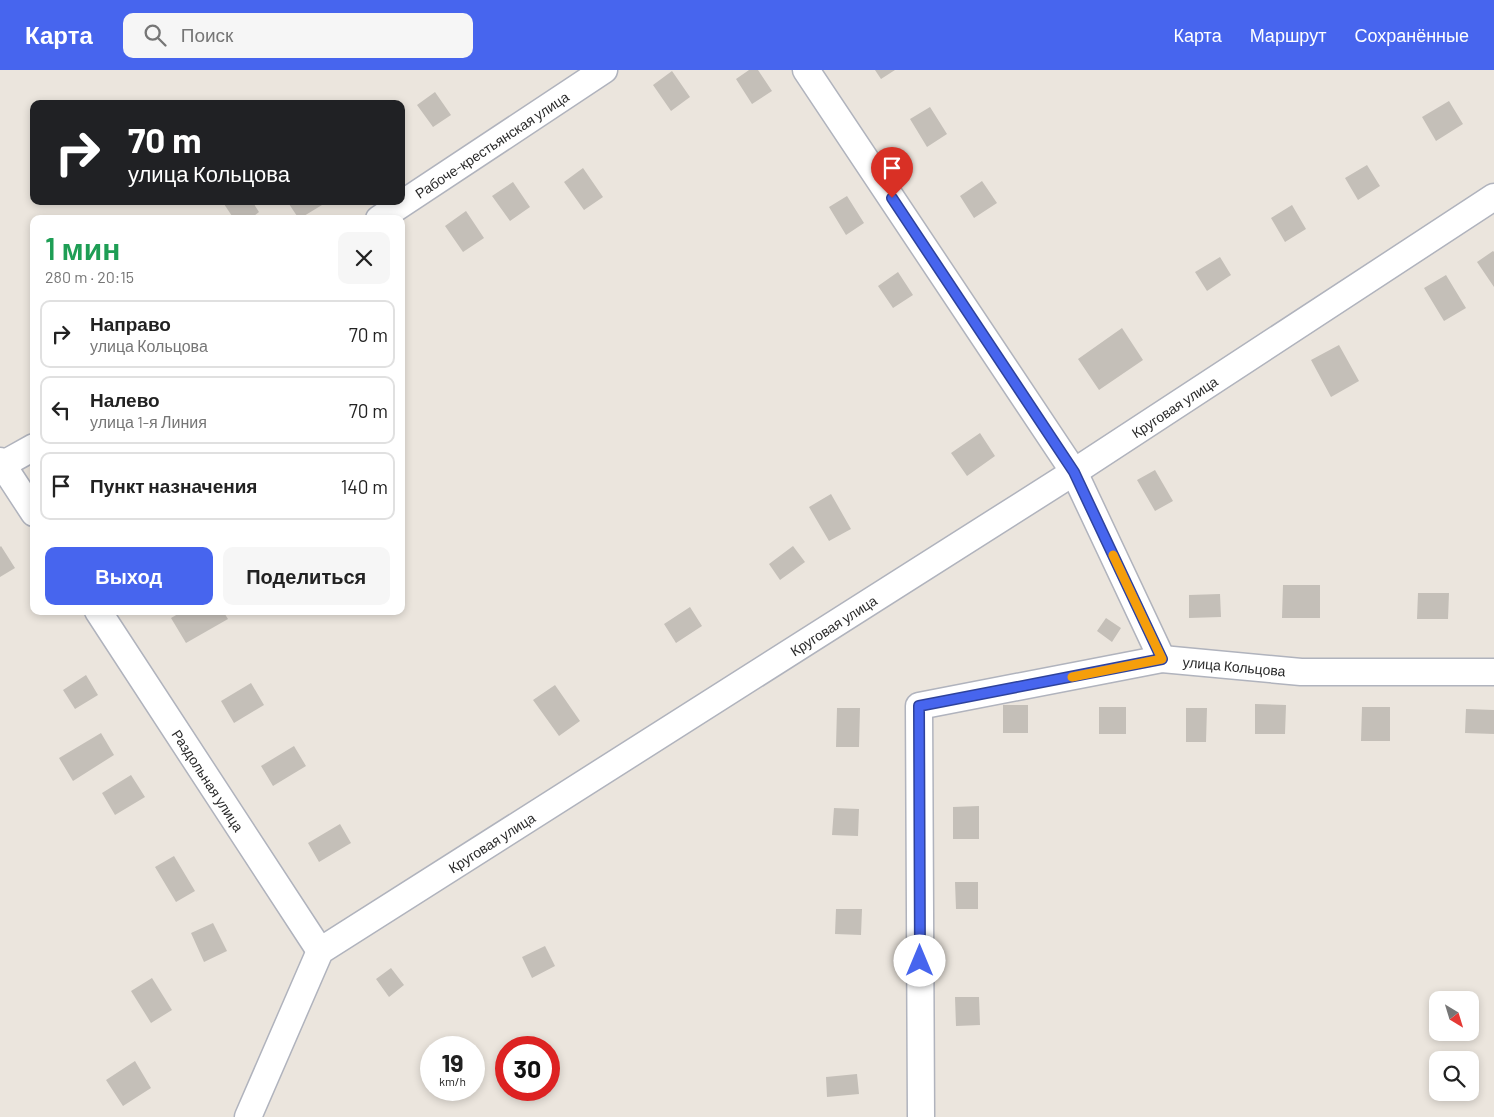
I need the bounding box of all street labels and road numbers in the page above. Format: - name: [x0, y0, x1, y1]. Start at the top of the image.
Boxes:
- street label: Рабоче-крестьянская улица: [412, 87, 572, 201]
- street label: Круговая улица: [1128, 372, 1221, 441]
- street label: Круговая улица: [787, 591, 880, 659]
- street label: улица Кольцова: [1182, 652, 1287, 679]
- street label: Раздольная улица: [169, 726, 248, 834]
- street label: Круговая улица: [445, 808, 538, 876]

